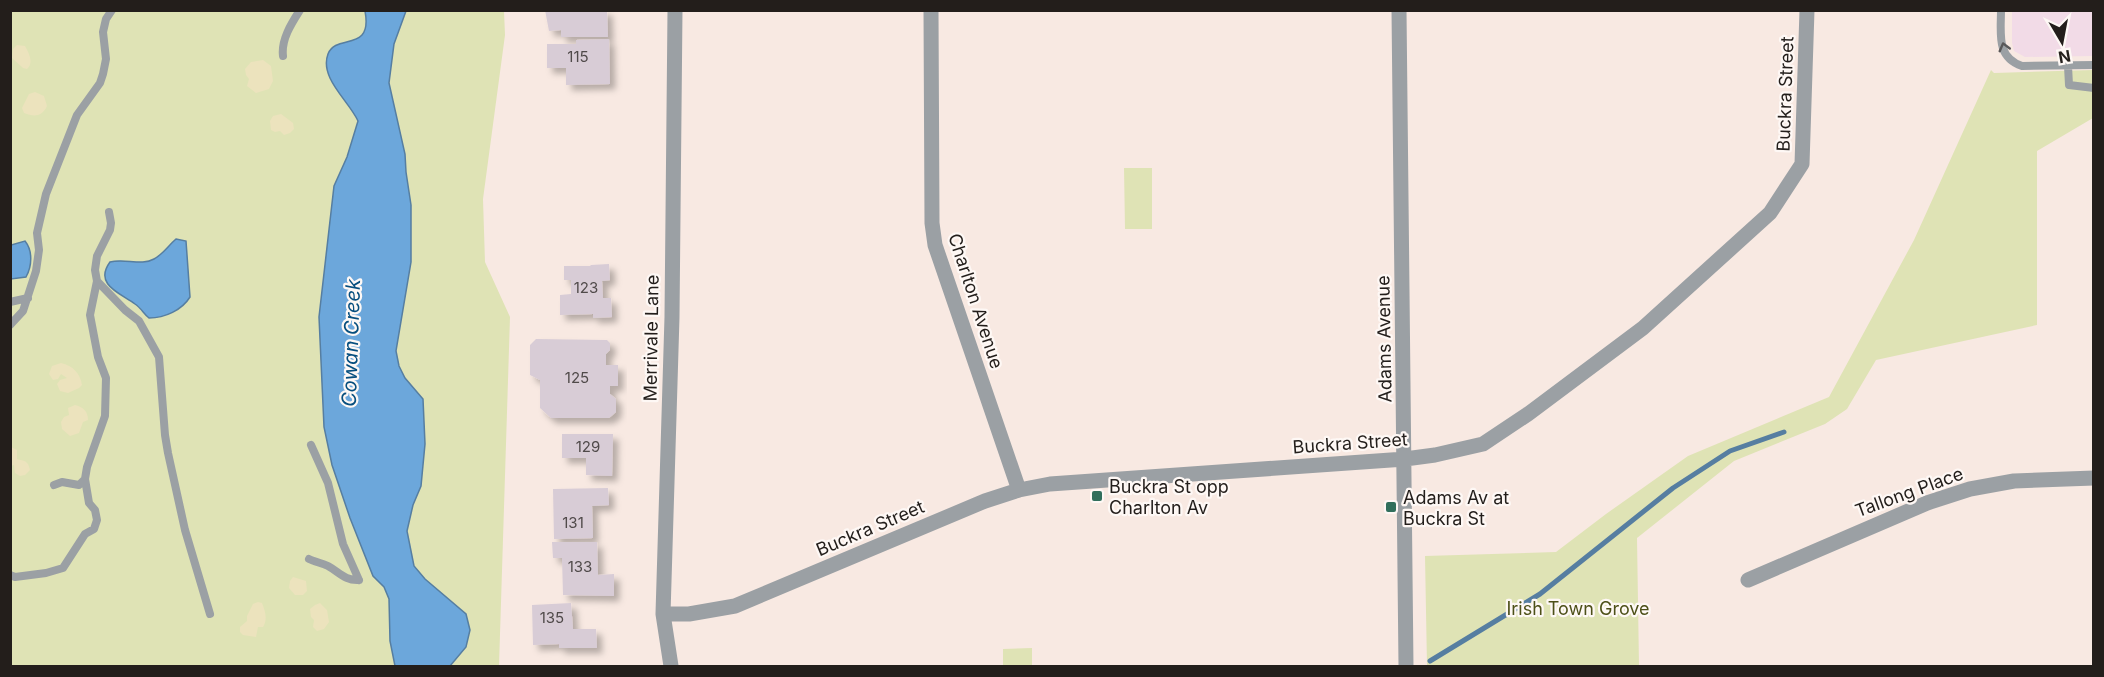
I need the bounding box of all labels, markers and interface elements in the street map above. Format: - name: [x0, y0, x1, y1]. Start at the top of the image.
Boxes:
- north arrow: [2032, 12, 2092, 72]
- street label: Buckra Street: [1772, 36, 1798, 152]
- one-way arrow: [1998, 42, 2011, 52]
- text: N: [2057, 46, 2072, 68]
- house number: 115: [567, 47, 589, 66]
- street label: Charlton Avenue: [944, 231, 1008, 371]
- street label: Merrivale Lane: [639, 274, 663, 402]
- street label: Adams Avenue: [1372, 275, 1396, 403]
- water label: Cowan Creek: [337, 278, 365, 407]
- house number: 123: [574, 278, 598, 297]
- house number: 125: [565, 368, 589, 387]
- street label: Buckra Street: [1292, 428, 1408, 457]
- house number: 129: [576, 437, 600, 456]
- street label: Tallong Place: [1852, 463, 1966, 521]
- place label: Buckra St opp Charlton Av: [1109, 476, 1229, 518]
- place label: Adams Av at Buckra St: [1403, 487, 1509, 529]
- marker: Buckra St opp Charlton Av: [1090, 489, 1104, 503]
- street label: Buckra Street: [813, 496, 927, 560]
- marker: Adams Av at Buckra St: [1384, 500, 1398, 514]
- house number: 131: [562, 513, 584, 532]
- house number: 133: [568, 557, 592, 576]
- park label: Irish Town Grove: [1506, 598, 1650, 619]
- house number: 135: [540, 608, 564, 627]

